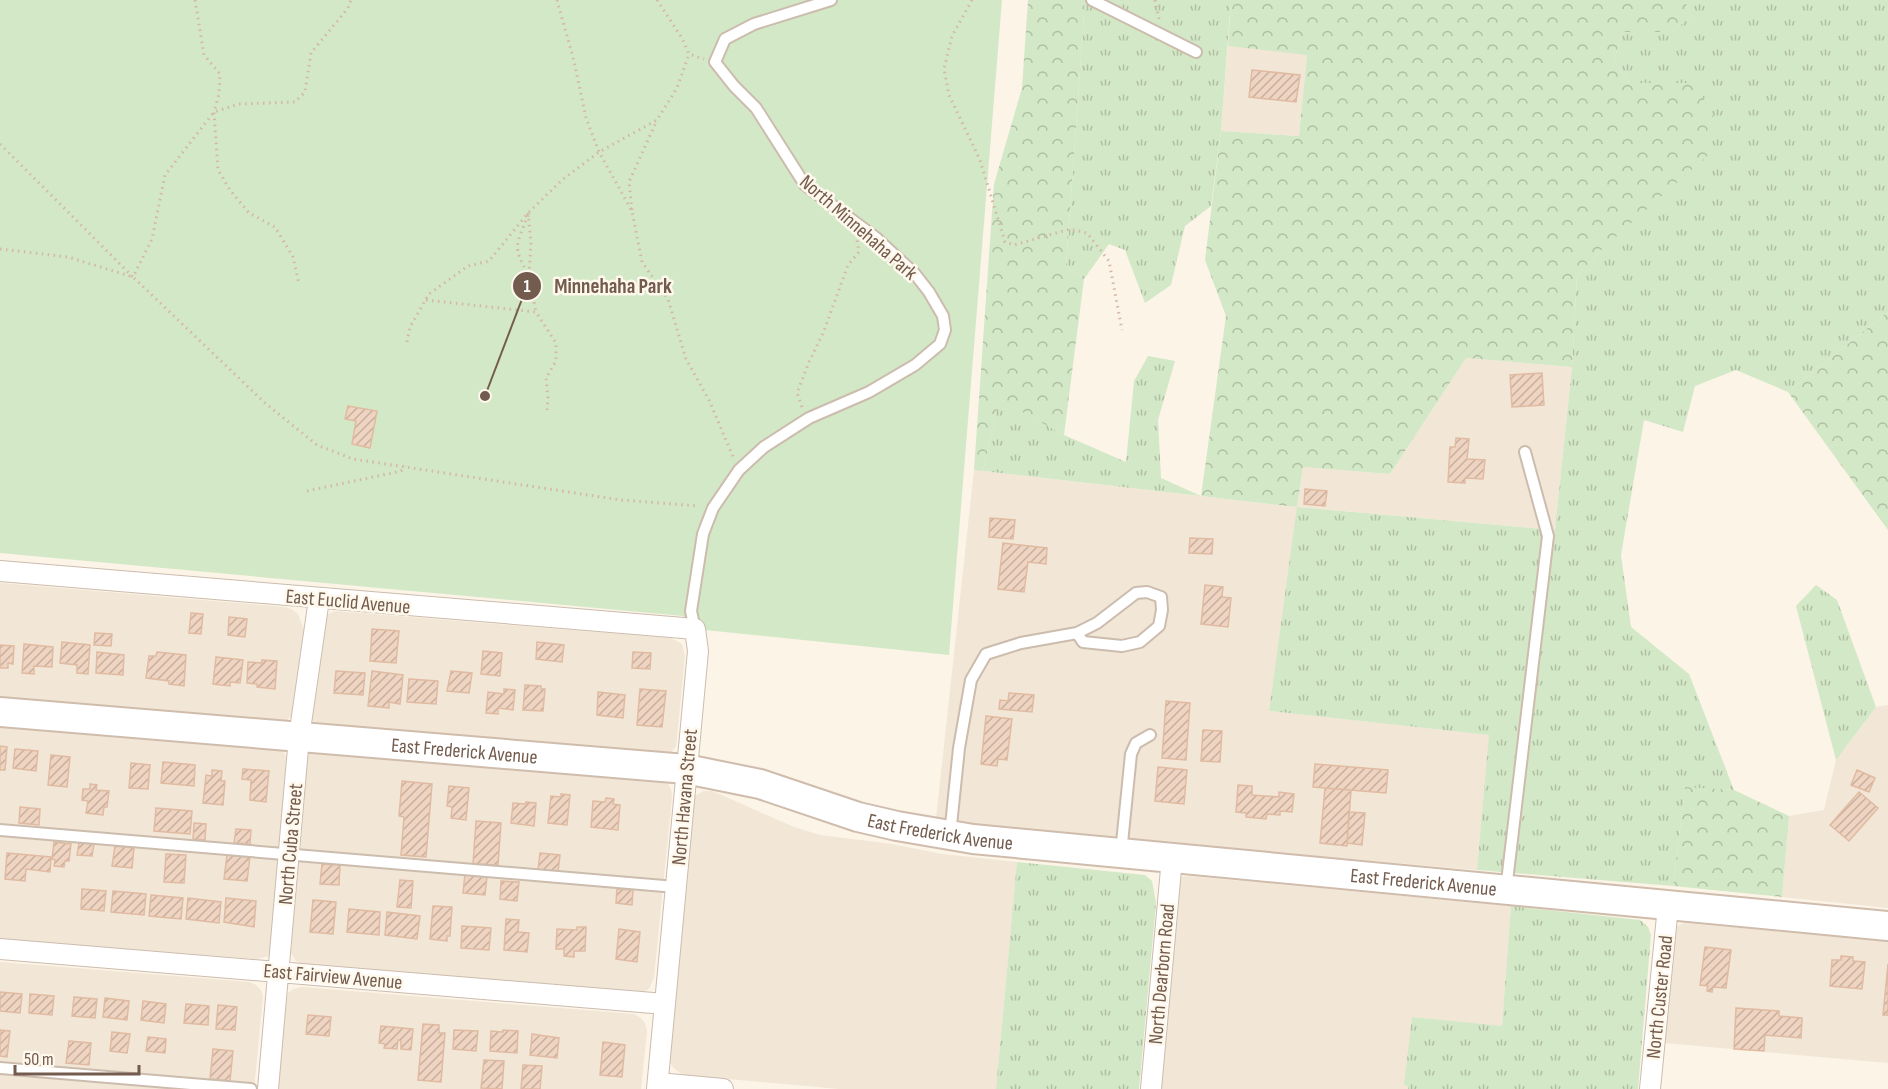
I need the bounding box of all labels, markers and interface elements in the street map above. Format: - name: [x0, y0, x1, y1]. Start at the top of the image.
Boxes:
- street label: North Minnehaha Park: [795, 170, 922, 286]
- callout: Minnehaha Park: [512, 267, 684, 306]
- text: Minnehaha Park: [554, 274, 672, 299]
- text: 1: [523, 276, 531, 297]
- street label: East Euclid Avenue: [285, 585, 411, 619]
- street label: North Havana Street: [667, 728, 703, 866]
- street label: East Frederick Avenue: [390, 734, 538, 770]
- street label: North Cuba Street: [274, 782, 308, 906]
- street label: East Frederick Avenue: [865, 809, 1014, 856]
- street label: East Frederick Avenue: [1349, 864, 1498, 902]
- street label: North Dearborn Road: [1144, 903, 1180, 1045]
- street label: North Custer Road: [1642, 934, 1678, 1060]
- street label: East Fairview Avenue: [262, 959, 403, 995]
- scale bar: [15, 1038, 140, 1076]
- text: 50 m: [24, 1049, 54, 1070]

